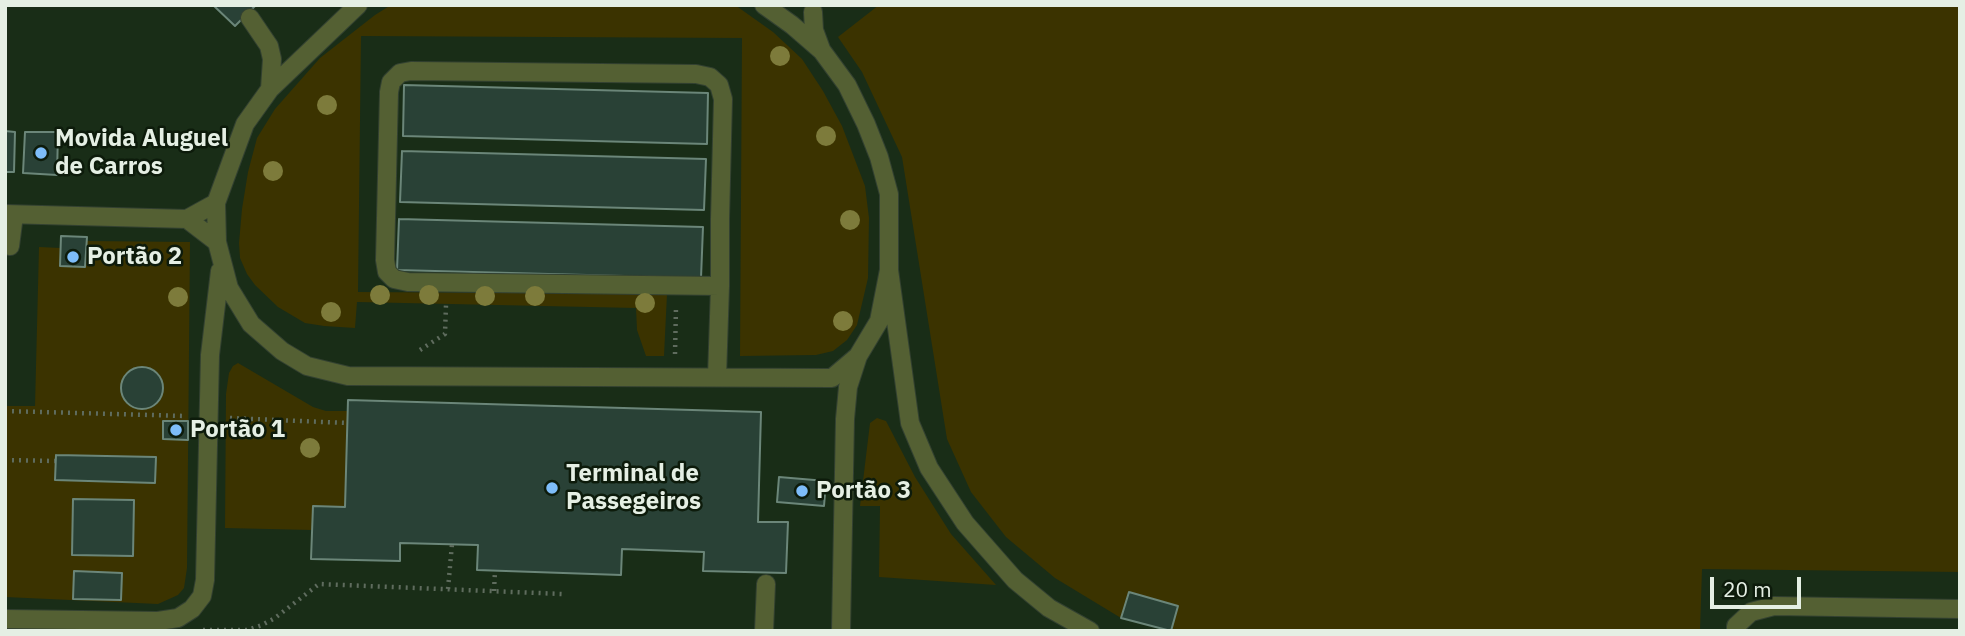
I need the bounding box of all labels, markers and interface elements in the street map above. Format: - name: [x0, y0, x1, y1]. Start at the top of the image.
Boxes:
- place label: Movida Aluguel de Carros: [55, 125, 228, 181]
- marker: Movida Aluguel de Carros: [33, 145, 49, 161]
- place label: Portão 2: [87, 243, 182, 271]
- marker: Portão 2: [65, 249, 81, 265]
- place label: Portão 1: [190, 416, 285, 444]
- marker: Portão 1: [168, 422, 184, 438]
- place label: Terminal de Passegeiros: [566, 460, 701, 516]
- place label: Portão 3: [816, 477, 911, 505]
- marker: Terminal de Passegeiros: [544, 480, 560, 496]
- marker: Portão 3: [794, 483, 810, 499]
- scale bar: [1713, 562, 1804, 606]
- text: 20 m: [1723, 575, 1772, 603]

